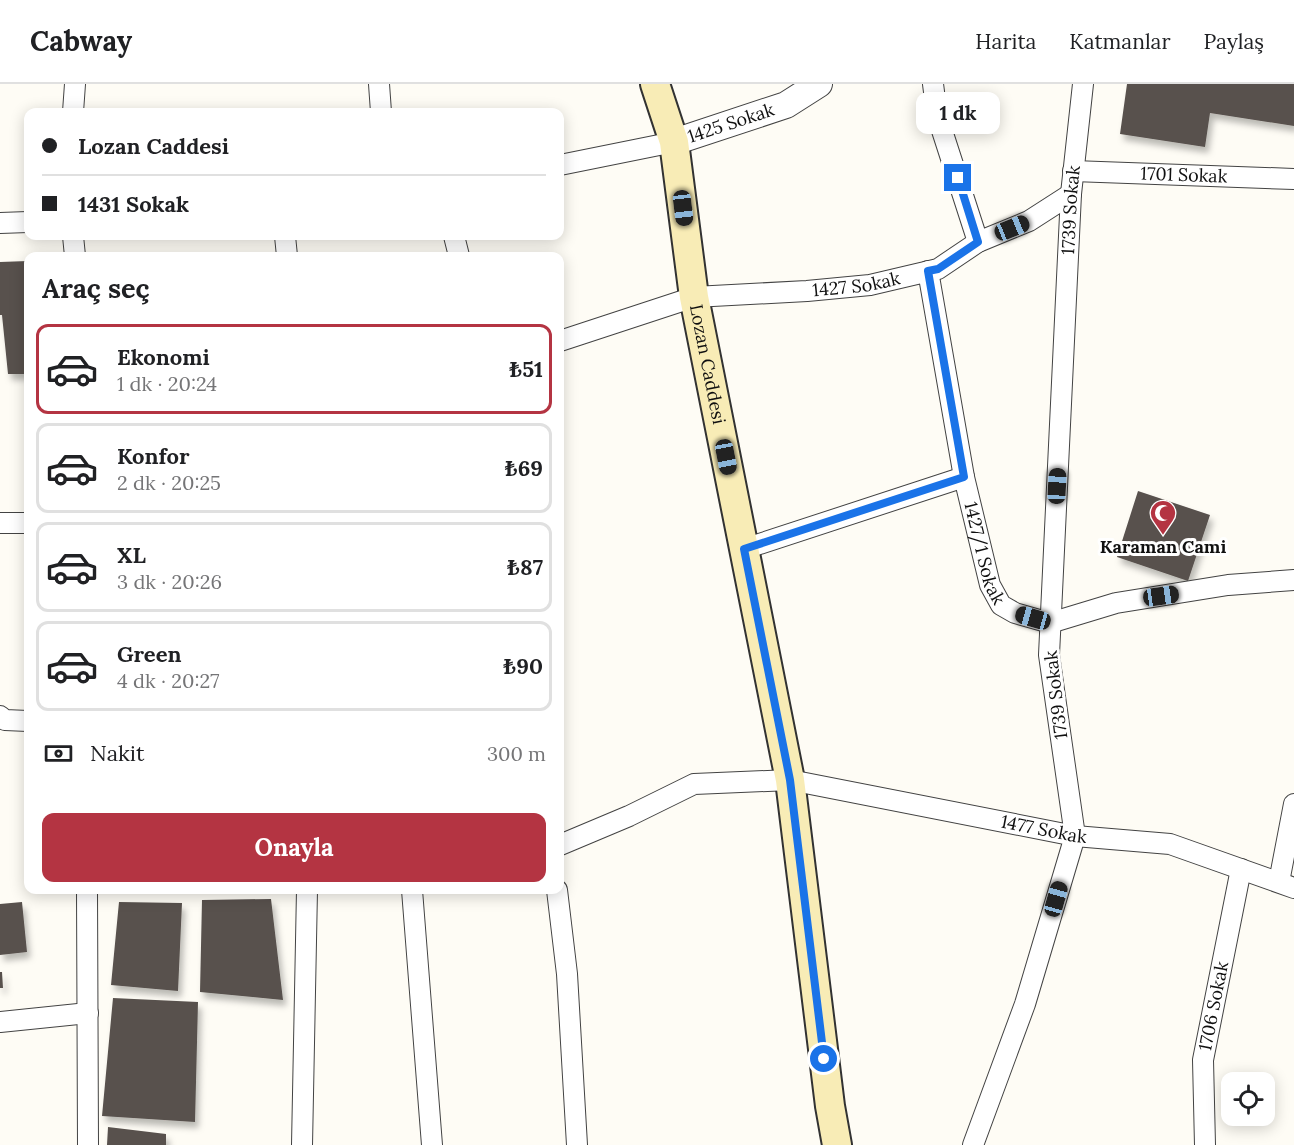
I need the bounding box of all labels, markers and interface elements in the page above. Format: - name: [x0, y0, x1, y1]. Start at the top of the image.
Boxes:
- text: Cabway: [30, 23, 132, 59]
- text: Harita: [975, 28, 1036, 55]
- text: Katmanlar: [1069, 28, 1171, 55]
- text: Paylaş: [1204, 28, 1264, 55]
- callout: 1 dk: [916, 91, 1000, 133]
- street label: 1425 Sokak: [685, 98, 777, 148]
- text: 1 dk: [939, 100, 977, 125]
- text: Lozan Caddesi: [78, 132, 229, 160]
- street label: 1701 Sokak: [1140, 161, 1228, 188]
- route end: [944, 164, 971, 191]
- street label: 1739 Sokak: [1056, 164, 1085, 255]
- car: [672, 189, 694, 227]
- text: 1431 Sokak: [78, 190, 189, 218]
- car: [992, 213, 1032, 243]
- street label: 1427 Sokak: [811, 266, 903, 301]
- text: Araç seç: [42, 271, 150, 305]
- street label: Lozan Caddesi: [685, 302, 731, 426]
- icon: car: [45, 342, 99, 396]
- text: Ekonomi: [117, 343, 210, 371]
- text: ₺51: [509, 355, 543, 383]
- text: 1 dk · 20:24: [117, 371, 217, 396]
- car: [714, 438, 738, 476]
- icon: car: [45, 441, 99, 495]
- text: Konfor: [117, 442, 190, 470]
- text: ₺69: [505, 454, 543, 482]
- car: [1047, 468, 1067, 504]
- text: 2 dk · 20:25: [117, 470, 221, 495]
- mosque icon: Karaman Cami: [1148, 498, 1178, 536]
- street label: 1427/1 Sokak: [959, 499, 1011, 609]
- place label: Karaman Cami: [1100, 535, 1226, 558]
- icon: car: [45, 540, 99, 594]
- text: XL: [117, 541, 146, 569]
- text: ₺87: [507, 553, 543, 581]
- text: 3 dk · 20:26: [117, 569, 222, 594]
- car: [1142, 585, 1180, 607]
- car: [1013, 604, 1053, 632]
- icon: car: [45, 639, 99, 693]
- text: Green: [117, 640, 182, 668]
- street label: 1739 Sokak: [1039, 649, 1072, 741]
- text: ₺90: [503, 652, 543, 680]
- text: 4 dk · 20:27: [117, 668, 219, 693]
- icon: cash: [42, 737, 75, 770]
- text: Nakit: [90, 739, 145, 767]
- text: 300 m: [487, 741, 546, 766]
- street label: 1477 Sokak: [999, 810, 1088, 848]
- button: Onayla: [42, 813, 546, 882]
- car: [1042, 879, 1070, 919]
- street label: 1706 Sokak: [1193, 959, 1233, 1053]
- route start: [810, 1045, 837, 1072]
- map controls: [1221, 1072, 1275, 1126]
- button: locate: [1221, 1072, 1275, 1126]

